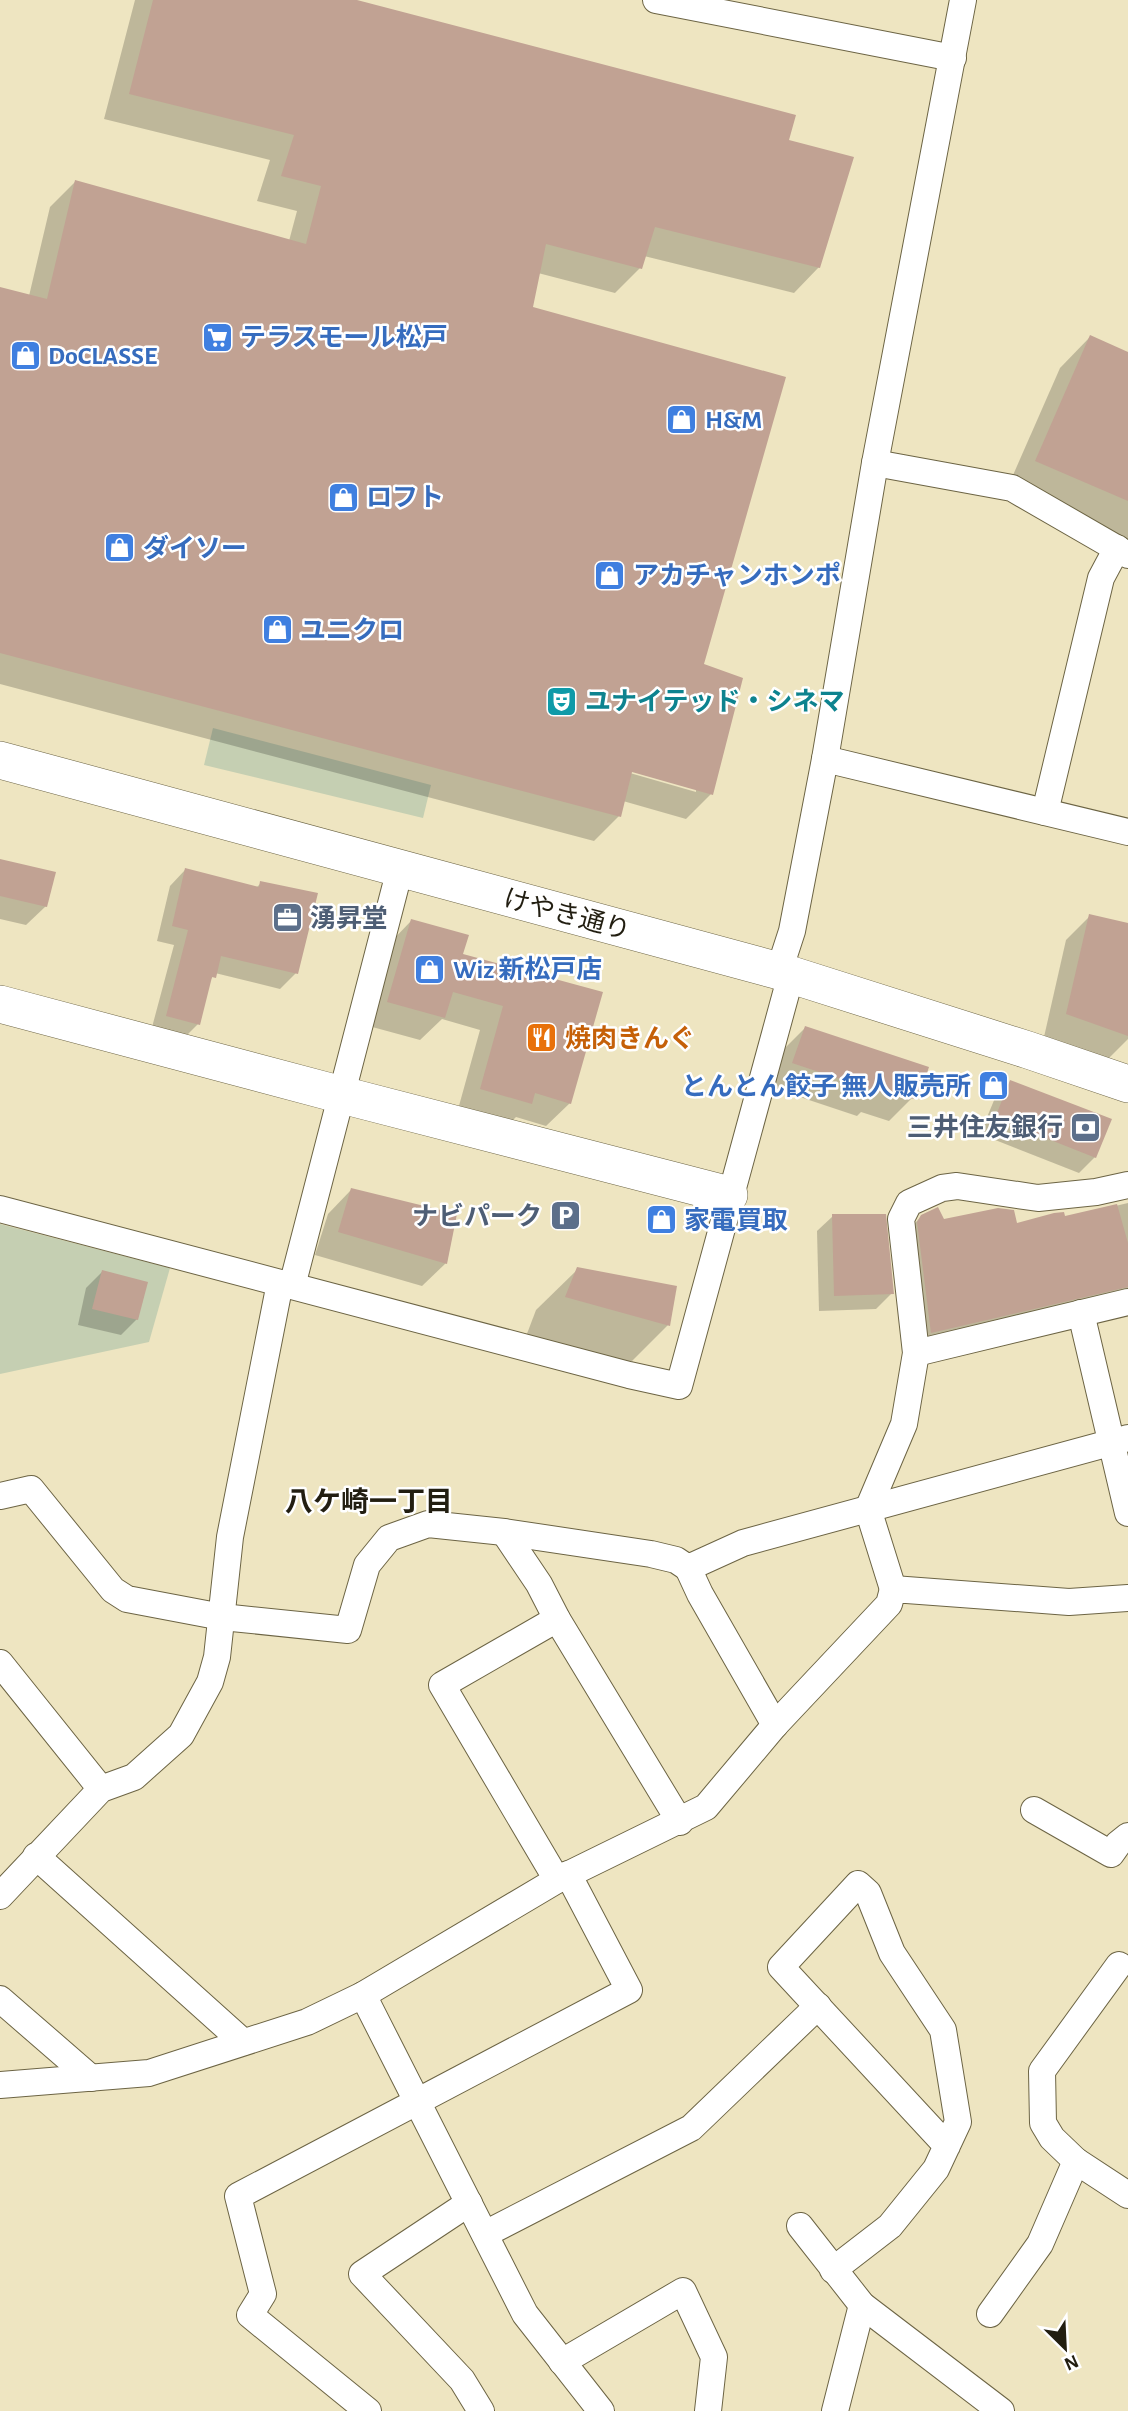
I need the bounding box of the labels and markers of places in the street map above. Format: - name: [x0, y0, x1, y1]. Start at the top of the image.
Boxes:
- supermarket icon: テラスモール松戸: [200, 320, 234, 354]
- place label: テラスモール松戸: [240, 323, 447, 351]
- shop icon: DoCLASSE: [8, 338, 42, 372]
- place label: DoCLASSE: [48, 343, 157, 369]
- shop icon: H&M: [665, 402, 699, 436]
- place label: H&M: [705, 407, 762, 433]
- shop icon: ロフト: [326, 480, 360, 514]
- place label: ロフト: [366, 485, 444, 511]
- shop icon: ダイソー: [103, 531, 137, 565]
- place label: ダイソー: [143, 534, 247, 562]
- shop icon: アカチャンホンポ: [593, 558, 627, 592]
- place label: アカチャンホンポ: [633, 561, 841, 589]
- shop icon: ユニクロ: [260, 613, 294, 647]
- place label: ユニクロ: [300, 617, 404, 644]
- theatre icon: ユナイテッド・シネマ: [545, 684, 579, 718]
- place label: ユナイテッド・シネマ: [585, 688, 844, 715]
- office icon: 湧昇堂: [270, 901, 304, 935]
- place label: 湧昇堂: [310, 905, 388, 932]
- shop icon: Wiz 新松戸店: [413, 952, 447, 986]
- place label: Wiz 新松戸店: [453, 955, 602, 983]
- restaurant icon: 焼肉きんぐ: [525, 1021, 559, 1055]
- place label: 焼肉きんぐ: [565, 1024, 695, 1052]
- shop icon: とんとん餃子 無人販売所: [977, 1069, 1011, 1103]
- place label: とんとん餃子 無人販売所: [681, 1072, 971, 1100]
- bank icon: 三井住友銀行: [1069, 1110, 1103, 1144]
- place label: 三井住友銀行: [907, 1113, 1063, 1141]
- parking icon: ナビパーク: [548, 1199, 582, 1233]
- place label: ナビパーク: [412, 1202, 542, 1230]
- shop icon: 家電買取: [644, 1203, 678, 1237]
- place label: 家電買取: [684, 1206, 788, 1234]

